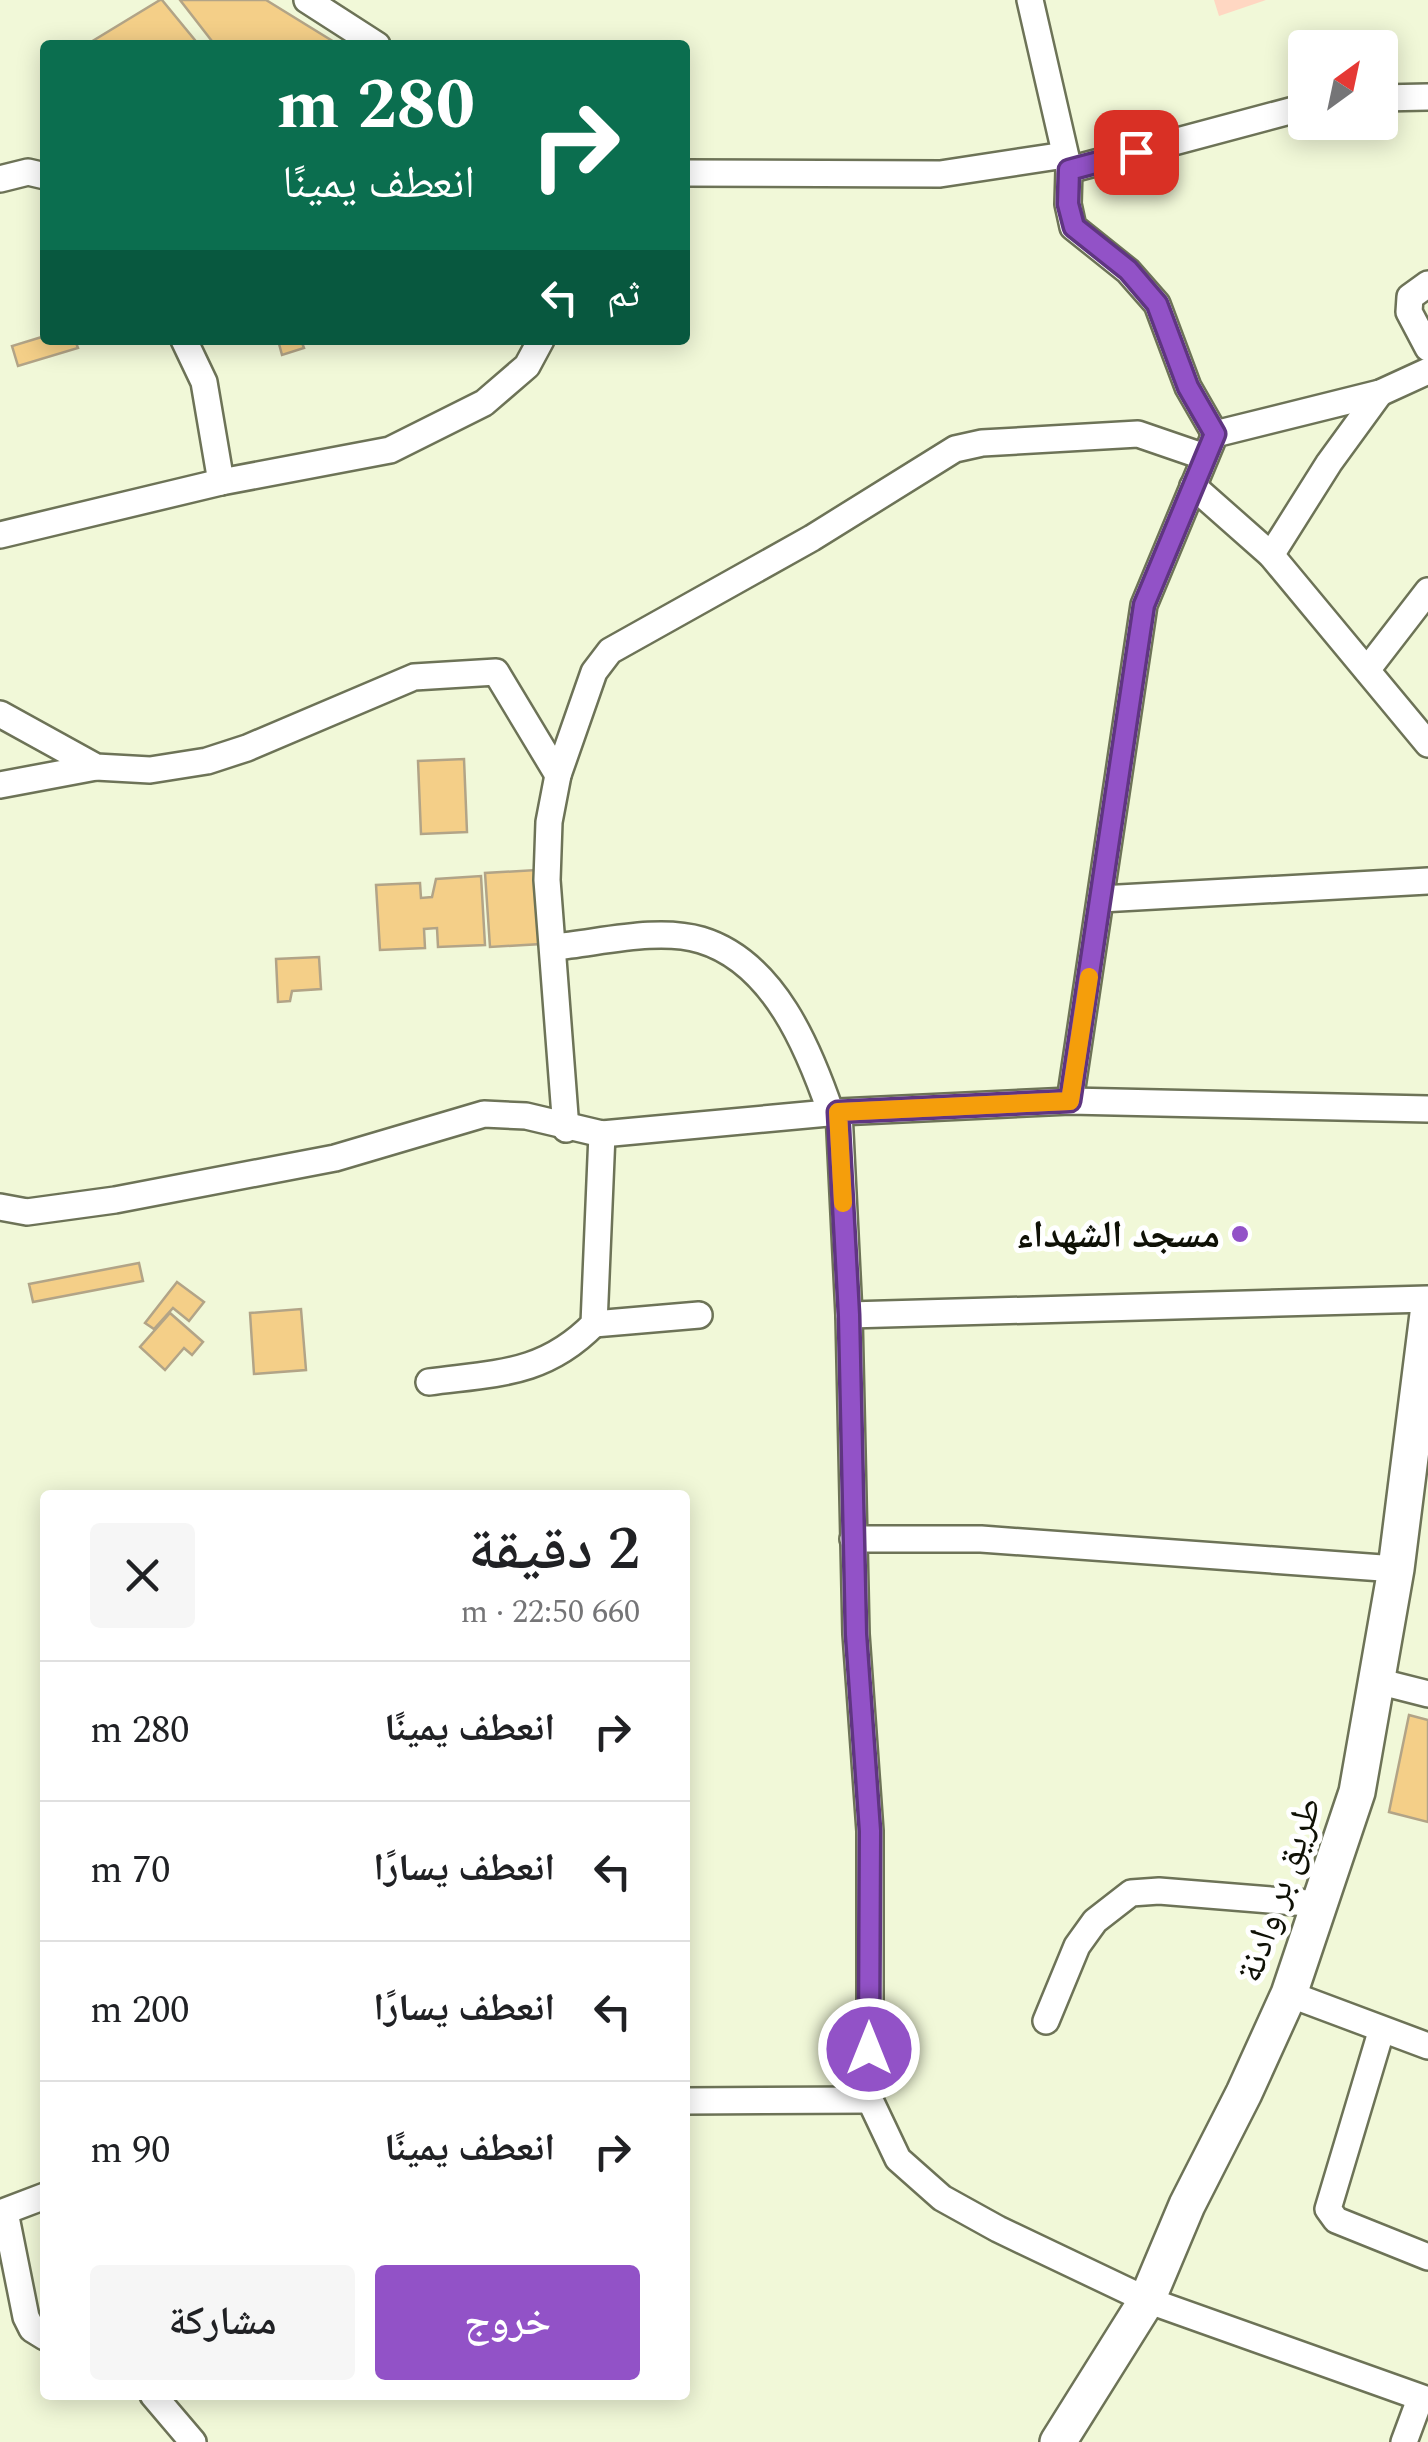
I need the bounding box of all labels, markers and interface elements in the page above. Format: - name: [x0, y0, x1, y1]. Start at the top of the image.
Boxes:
- north arrow: [1288, 30, 1398, 140]
- map controls: [1288, 30, 1398, 140]
- text: 280 m: [277, 53, 475, 159]
- icon: right: [510, 80, 640, 210]
- pin: [1094, 110, 1179, 195]
- icon: arrive: [1109, 125, 1164, 180]
- text: انعطف يمينًا: [282, 149, 475, 218]
- text: ثم: [607, 266, 640, 324]
- icon: left: [532, 270, 587, 325]
- place label: مسجد الشهداء: [1016, 1207, 1220, 1265]
- marker: مسجد الشهداء: [1229, 1223, 1251, 1245]
- text: 2 دقيقة: [468, 1504, 640, 1596]
- button: close: [90, 1523, 195, 1628]
- text: 660 m · 22:50: [460, 1588, 640, 1637]
- text: انعطف يمينًا: [384, 1700, 555, 1758]
- text: 280 m: [90, 1702, 189, 1760]
- icon: right: [585, 1704, 640, 1759]
- street label: طريق بر وادنة: [1221, 1789, 1339, 1990]
- text: انعطف يسارًا: [373, 1840, 555, 1898]
- text: 70 m: [90, 1842, 170, 1900]
- icon: left: [585, 1844, 640, 1899]
- text: انعطف يسارًا: [373, 1980, 555, 2038]
- text: 200 m: [90, 1982, 189, 2040]
- icon: left: [585, 1984, 640, 2039]
- position arrow: [817, 1997, 921, 2101]
- text: انعطف يمينًا: [384, 2120, 555, 2178]
- text: 90 m: [90, 2122, 170, 2180]
- icon: right: [585, 2124, 640, 2179]
- button: مشاركة: [90, 2265, 355, 2380]
- button: خروج: [375, 2265, 640, 2380]

